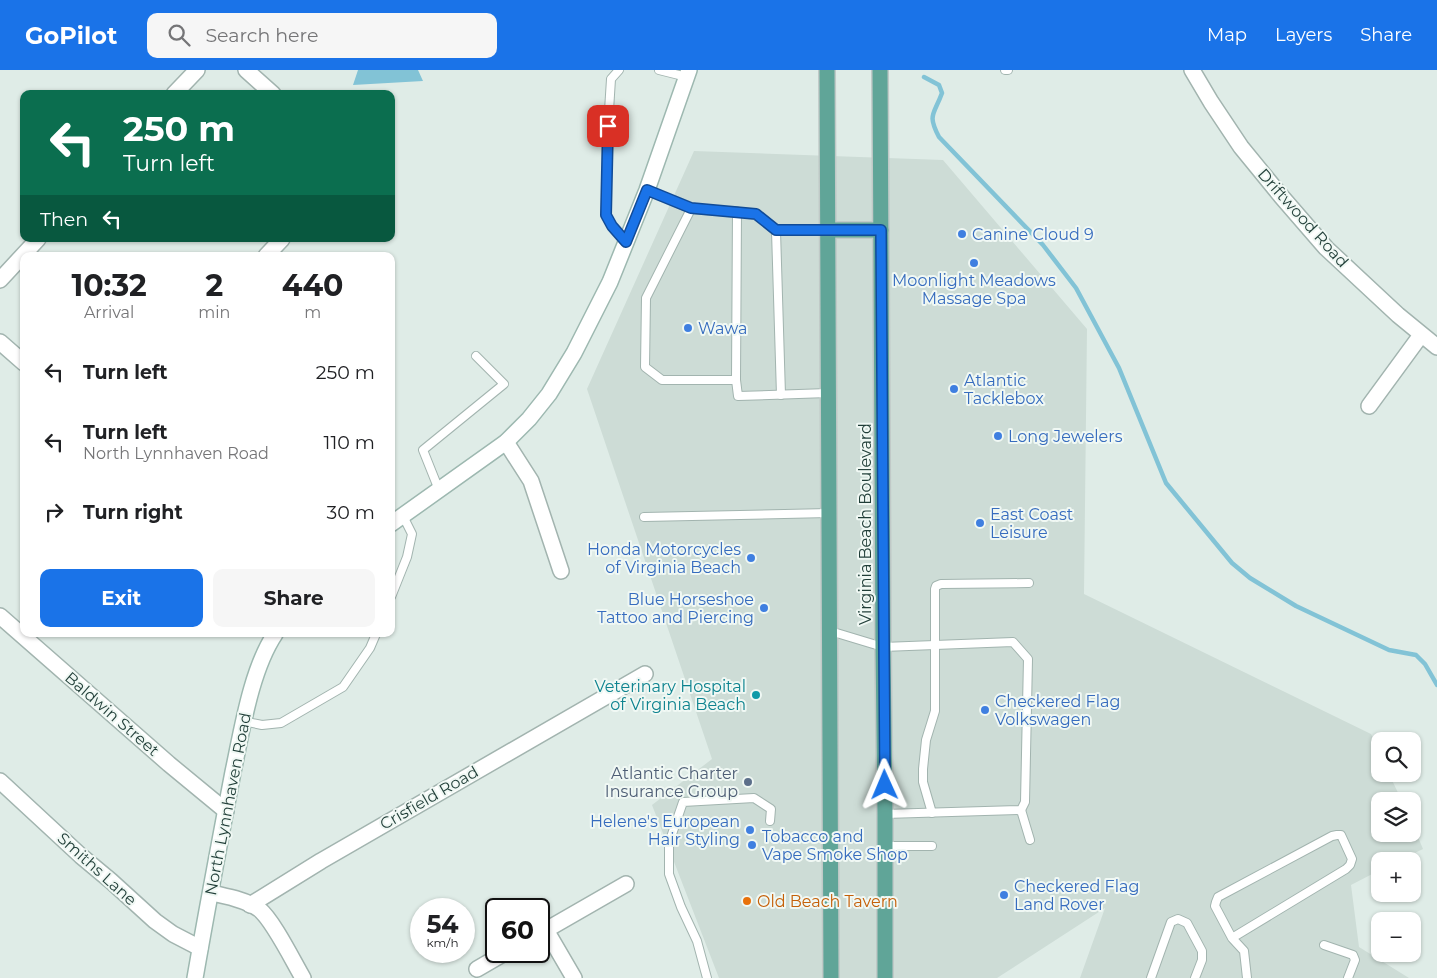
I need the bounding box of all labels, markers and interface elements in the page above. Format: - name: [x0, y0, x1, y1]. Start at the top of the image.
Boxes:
- search box: [147, 13, 497, 58]
- text: GoPilot: [25, 21, 117, 50]
- icon: search: [165, 21, 193, 49]
- text: Search here: [205, 24, 318, 47]
- text: Map: [1207, 24, 1247, 46]
- text: Layers: [1275, 24, 1332, 46]
- text: Share: [1360, 24, 1412, 46]
- pin: [587, 105, 629, 147]
- text: 250 m: [123, 107, 235, 150]
- icon: left: [40, 110, 105, 175]
- icon: arrive: [594, 112, 622, 140]
- text: Turn left: [123, 150, 215, 177]
- street label: Driftwood Road: [1254, 165, 1352, 271]
- icon: left: [98, 205, 126, 233]
- text: Then: [40, 208, 88, 231]
- place label: Canine Cloud 9: [972, 225, 1094, 244]
- marker: Canine Cloud 9: [956, 228, 968, 240]
- marker: Moonlight Meadows Massage Spa: [968, 257, 980, 269]
- text: 10:32: [71, 267, 147, 304]
- text: 2: [205, 267, 223, 304]
- text: 440: [282, 267, 344, 304]
- place label: Moonlight Meadows Massage Spa: [892, 271, 1056, 308]
- text: Arrival: [84, 303, 134, 322]
- text: min: [198, 303, 230, 322]
- text: m: [304, 303, 321, 322]
- place label: Wawa: [698, 319, 747, 338]
- marker: Wawa: [682, 322, 694, 334]
- icon: left: [40, 358, 68, 386]
- text: Turn left: [83, 361, 168, 384]
- text: 250 m: [316, 361, 375, 384]
- place label: Atlantic Tacklebox: [964, 371, 1044, 408]
- marker: Atlantic Tacklebox: [948, 383, 960, 395]
- text: Turn left: [83, 421, 168, 444]
- street label: Virginia Beach Boulevard: [856, 423, 875, 625]
- place label: Long Jewelers: [1008, 427, 1123, 446]
- icon: left: [40, 428, 68, 456]
- marker: Long Jewelers: [992, 430, 1004, 442]
- text: 110 m: [324, 431, 375, 454]
- text: North Lynnhaven Road: [83, 444, 269, 463]
- icon: right: [40, 498, 68, 526]
- text: Turn right: [83, 501, 183, 524]
- text: 30 m: [327, 501, 375, 524]
- place label: East Coast Leisure: [990, 505, 1074, 542]
- marker: East Coast Leisure: [974, 517, 986, 529]
- place label: Honda Motorcycles of Virginia Beach: [587, 540, 741, 577]
- marker: Honda Motorcycles of Virginia Beach: [745, 552, 757, 564]
- button: Exit: [40, 569, 203, 627]
- button: Share: [213, 569, 375, 627]
- place label: Blue Horseshoe Tattoo and Piercing: [597, 590, 754, 627]
- marker: Blue Horseshoe Tattoo and Piercing: [758, 602, 770, 614]
- street label: Baldwin Street: [61, 668, 163, 760]
- place label: Veterinary Hospital of Virginia Beach: [594, 677, 746, 714]
- marker: Veterinary Hospital of Virginia Beach: [750, 689, 762, 701]
- place label: Checkered Flag Volkswagen: [995, 692, 1120, 729]
- marker: Checkered Flag Volkswagen: [979, 704, 991, 716]
- street label: North Lynnhaven Road: [201, 711, 255, 897]
- map controls: [1371, 732, 1421, 962]
- button: search: [1371, 732, 1421, 782]
- position arrow: [858, 758, 910, 810]
- street label: Crisfield Road: [376, 762, 482, 834]
- place label: Atlantic Charter Insurance Group: [605, 764, 738, 801]
- marker: Atlantic Charter Insurance Group: [742, 776, 754, 788]
- button: layers: [1371, 792, 1421, 842]
- place label: Helene's European Hair Styling: [590, 812, 740, 849]
- marker: Helene's European Hair Styling: [744, 824, 756, 836]
- place label: Tobacco and Vape Smoke Shop: [762, 827, 908, 864]
- street label: Smiths Lane: [54, 829, 140, 909]
- marker: Tobacco and Vape Smoke Shop: [746, 839, 758, 851]
- button: +: [1371, 852, 1421, 902]
- place label: Checkered Flag Land Rover: [1014, 877, 1139, 914]
- marker: Checkered Flag Land Rover: [998, 889, 1010, 901]
- place label: Old Beach Tavern: [757, 892, 898, 911]
- marker: Old Beach Tavern: [741, 895, 753, 907]
- speed limit sign: 60: [485, 898, 550, 963]
- text: 54: [426, 909, 459, 939]
- button: −: [1371, 912, 1421, 962]
- text: km/h: [426, 935, 459, 950]

